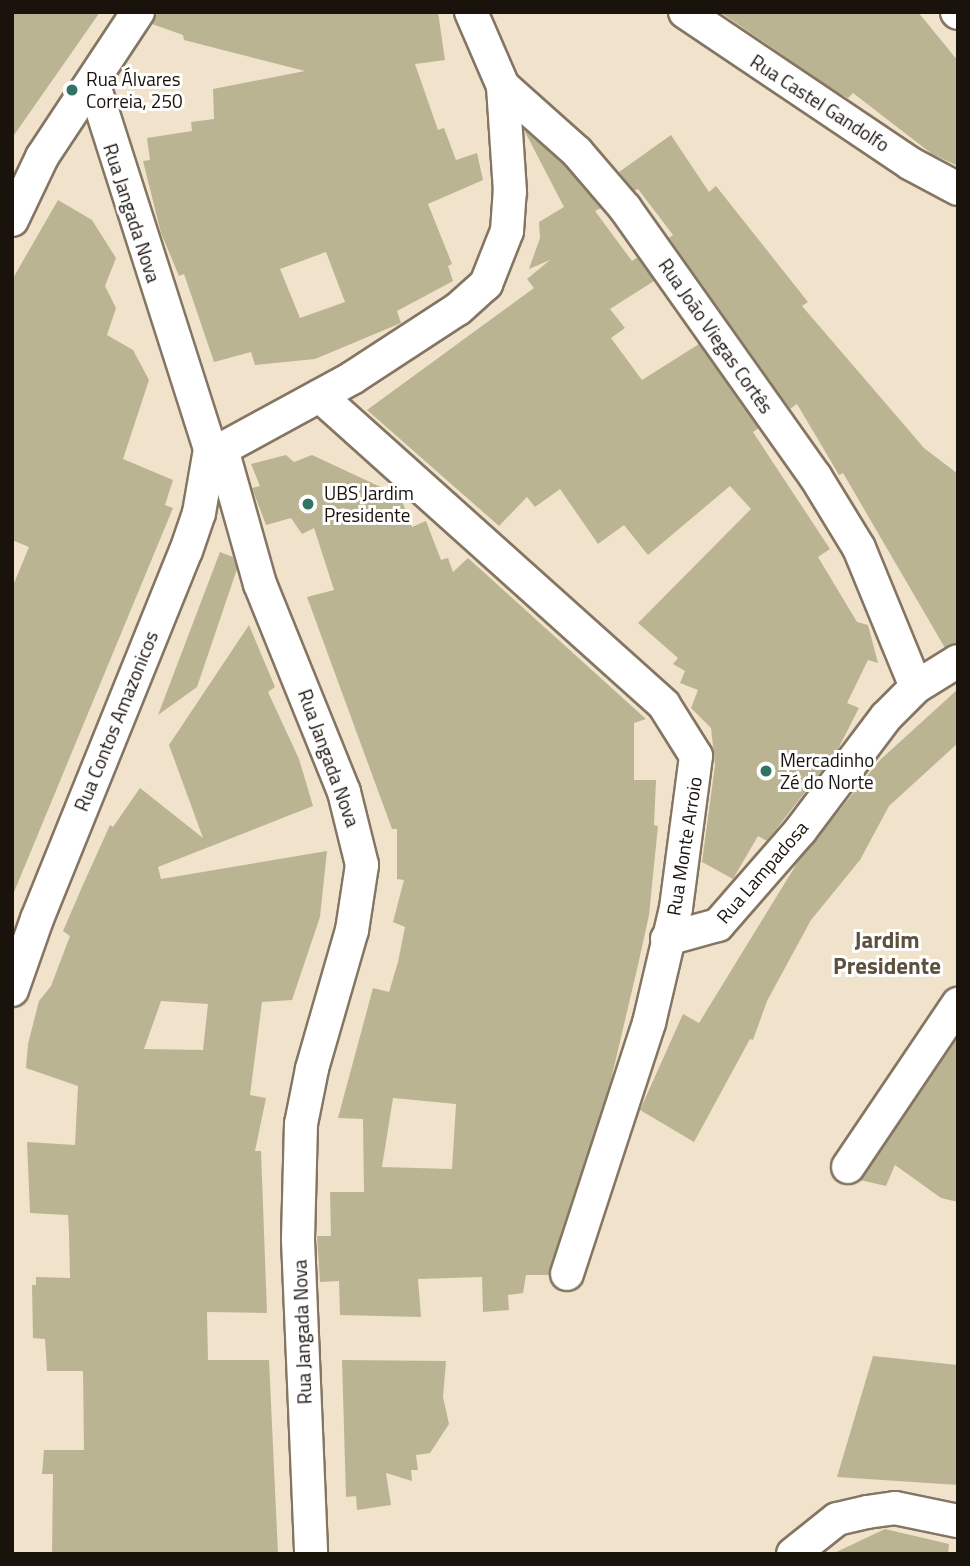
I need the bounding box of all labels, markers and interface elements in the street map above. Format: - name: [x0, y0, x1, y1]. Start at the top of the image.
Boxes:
- street label: Rua Castel Gandolfo: [746, 50, 894, 156]
- place label: Rua Álvares Correia, 250: [86, 68, 183, 112]
- marker: Rua Álvares Correia, 250: [64, 82, 80, 98]
- street label: Rua Jangada Nova: [99, 141, 165, 285]
- street label: Rua João Viegas Cortês: [654, 254, 778, 418]
- place label: UBS Jardim Presidente: [324, 482, 414, 526]
- marker: UBS Jardim Presidente: [298, 494, 318, 514]
- street label: Rua Contos Amazonicos: [69, 628, 163, 814]
- street label: Rua Jangada Nova: [294, 686, 364, 830]
- place label: Mercadinho Zé do Norte: [780, 749, 874, 793]
- marker: Mercadinho Zé do Norte: [758, 763, 774, 779]
- street label: Rua Monte Arroio: [662, 775, 706, 917]
- street label: Rua Lampadosa: [711, 816, 813, 928]
- district label: Jardim Presidente: [833, 926, 941, 980]
- street label: Rua Jangada Nova: [288, 1259, 316, 1405]

